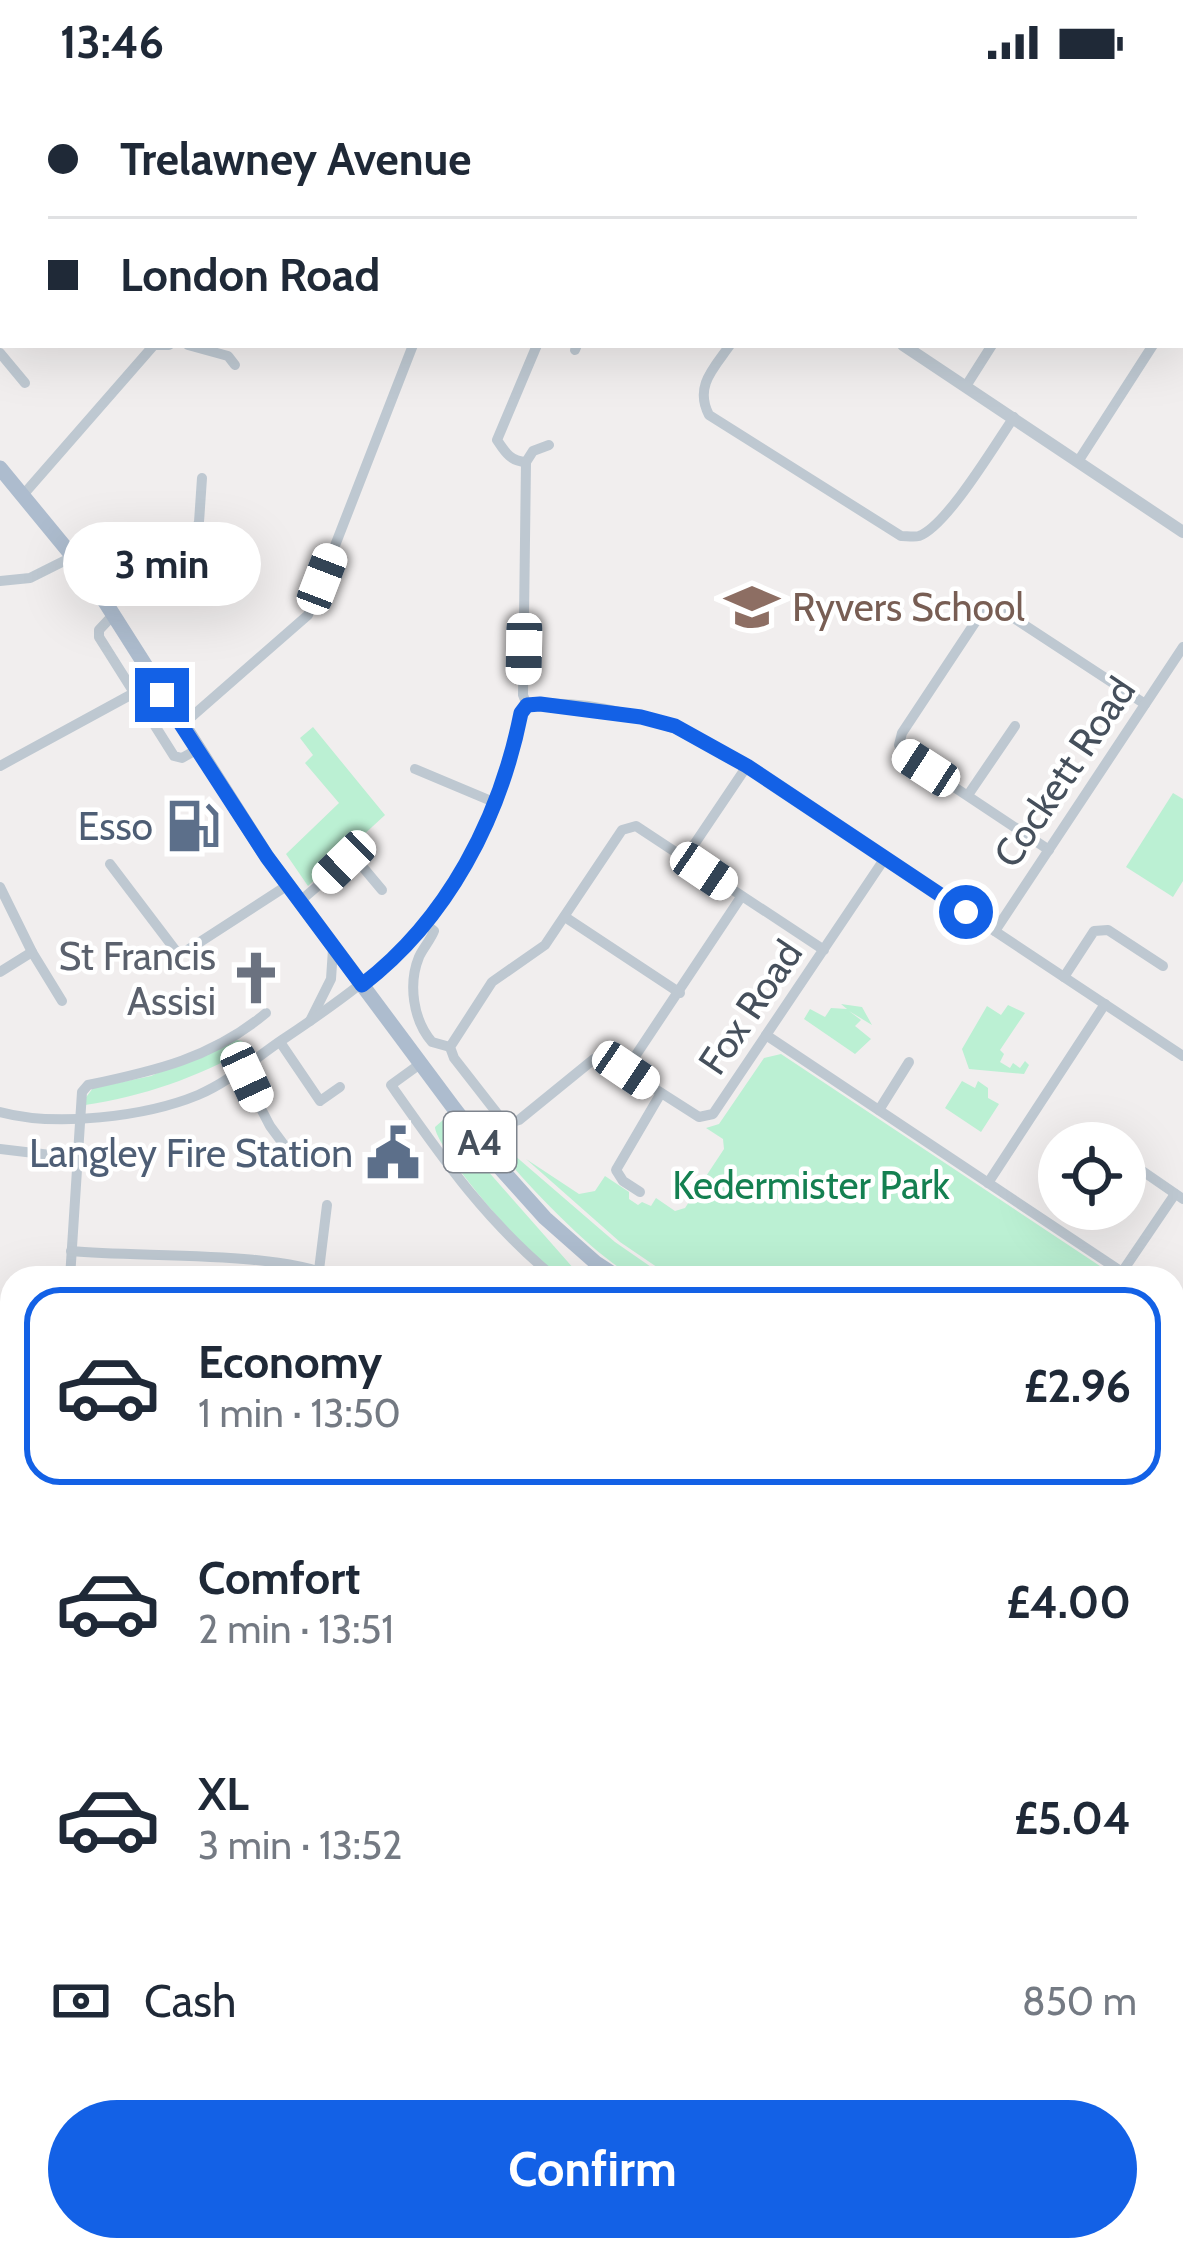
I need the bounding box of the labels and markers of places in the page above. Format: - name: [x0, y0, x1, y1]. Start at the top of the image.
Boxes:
- school or university icon: Ryvers School: [723, 578, 781, 636]
- place label: Ryvers School: [792, 583, 1025, 631]
- fuel station icon: Esso: [164, 797, 222, 855]
- place label: Esso: [78, 802, 153, 850]
- place label: St Francis Assisi: [59, 932, 216, 1025]
- church icon: St Francis Assisi: [227, 949, 285, 1007]
- public building icon: Langley Fire Station: [364, 1124, 422, 1182]
- place label: Langley Fire Station: [29, 1129, 353, 1177]

